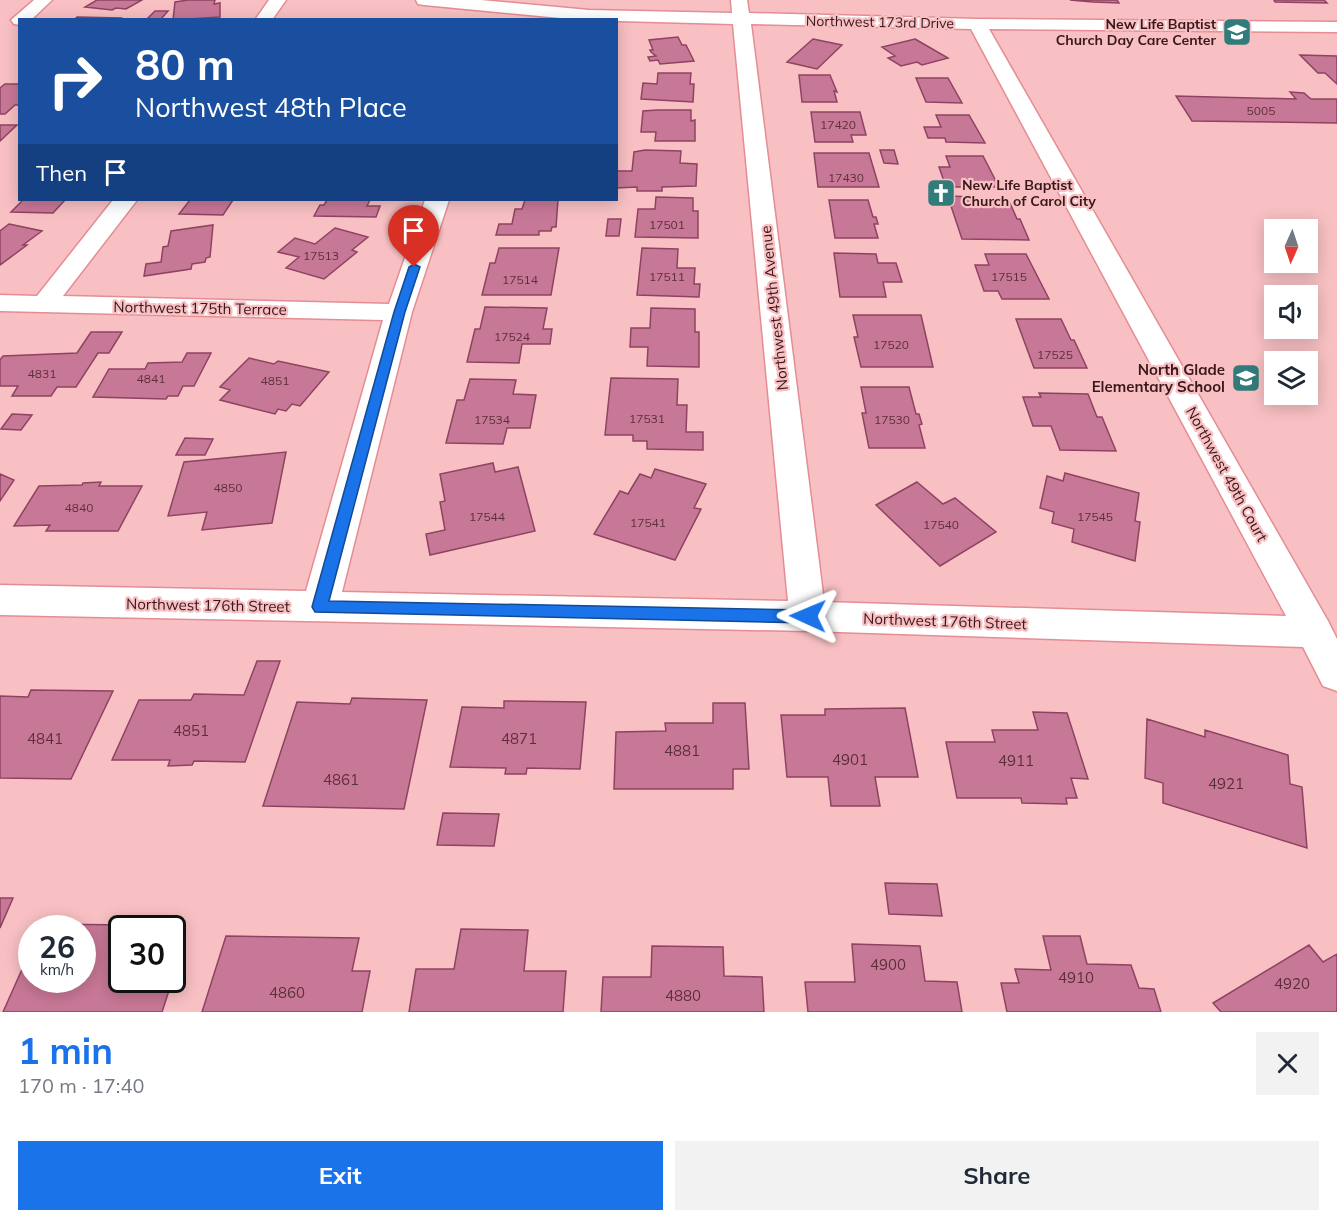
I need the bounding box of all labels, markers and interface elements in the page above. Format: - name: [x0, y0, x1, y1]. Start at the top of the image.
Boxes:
- street label: Northwest 173rd Drive: [806, 12, 954, 32]
- place label: New Life Baptist Church Day Care Center: [1056, 15, 1217, 49]
- school or university icon: New Life Baptist Church Day Care Center: [1221, 16, 1253, 48]
- text: 80 m: [135, 38, 235, 91]
- icon: right: [36, 42, 114, 120]
- text: Northwest 48th Place: [135, 90, 407, 124]
- house number: 5005: [1247, 103, 1275, 118]
- house number: 17420: [820, 117, 856, 132]
- icon: arrive: [99, 156, 132, 189]
- text: Then: [36, 159, 87, 187]
- house number: 17430: [828, 170, 864, 185]
- place label: New Life Baptist Church of Carol City: [962, 176, 1096, 210]
- church icon: New Life Baptist Church of Carol City: [925, 177, 957, 209]
- pin: [388, 205, 439, 267]
- icon: arrive: [397, 214, 430, 247]
- house number: 17501: [649, 217, 685, 232]
- north arrow: [1264, 219, 1318, 273]
- map controls: [1264, 219, 1318, 405]
- street label: Northwest 49th Avenue: [756, 225, 792, 391]
- house number: 17513: [303, 248, 339, 263]
- house number: 17511: [649, 269, 685, 284]
- house number: 17515: [991, 269, 1027, 284]
- house number: 17514: [502, 272, 538, 287]
- button: sound: [1264, 285, 1318, 339]
- street label: Northwest 175th Terrace: [113, 297, 287, 319]
- house number: 17524: [494, 329, 530, 344]
- house number: 17520: [873, 337, 909, 352]
- house number: 17525: [1037, 347, 1073, 362]
- button: layers: [1264, 351, 1318, 405]
- place label: North Glade Elementary School: [1092, 360, 1225, 396]
- school or university icon: North Glade Elementary School: [1230, 362, 1262, 394]
- house number: 4831: [28, 366, 56, 381]
- house number: 4841: [137, 371, 165, 386]
- house number: 4851: [261, 373, 289, 388]
- street label: Northwest 49th Court: [1182, 403, 1272, 545]
- house number: 17531: [629, 411, 665, 426]
- house number: 17534: [474, 412, 510, 427]
- house number: 17530: [874, 412, 910, 427]
- house number: 4850: [214, 480, 242, 495]
- house number: 4840: [65, 500, 93, 515]
- house number: 17544: [469, 509, 505, 524]
- house number: 17545: [1077, 509, 1113, 524]
- house number: 17541: [630, 515, 666, 530]
- house number: 17540: [923, 517, 959, 532]
- position arrow: [776, 584, 840, 648]
- street label: Northwest 176th Street: [126, 594, 290, 616]
- street label: Northwest 176th Street: [863, 609, 1027, 633]
- house number: 4851: [173, 721, 209, 740]
- house number: 4841: [27, 729, 63, 748]
- house number: 4871: [501, 729, 537, 748]
- house number: 4881: [664, 741, 700, 760]
- house number: 4901: [832, 750, 868, 769]
- house number: 4911: [998, 751, 1034, 770]
- house number: 4861: [323, 770, 359, 789]
- house number: 4921: [1208, 774, 1244, 793]
- speed limit sign: 30: [108, 915, 186, 993]
- text: 26: [39, 928, 75, 966]
- house number: 4900: [870, 955, 906, 974]
- text: km/h: [40, 960, 74, 979]
- house number: 4910: [1058, 968, 1094, 987]
- house number: 4920: [1274, 974, 1310, 993]
- house number: 4860: [269, 983, 305, 1002]
- house number: 4880: [665, 986, 701, 1005]
- text: 1 min: [18, 1028, 113, 1073]
- button: close: [1256, 1032, 1319, 1095]
- text: 170 m · 17:40: [18, 1073, 144, 1098]
- button: Exit: [18, 1141, 663, 1210]
- button: Share: [675, 1141, 1319, 1210]

